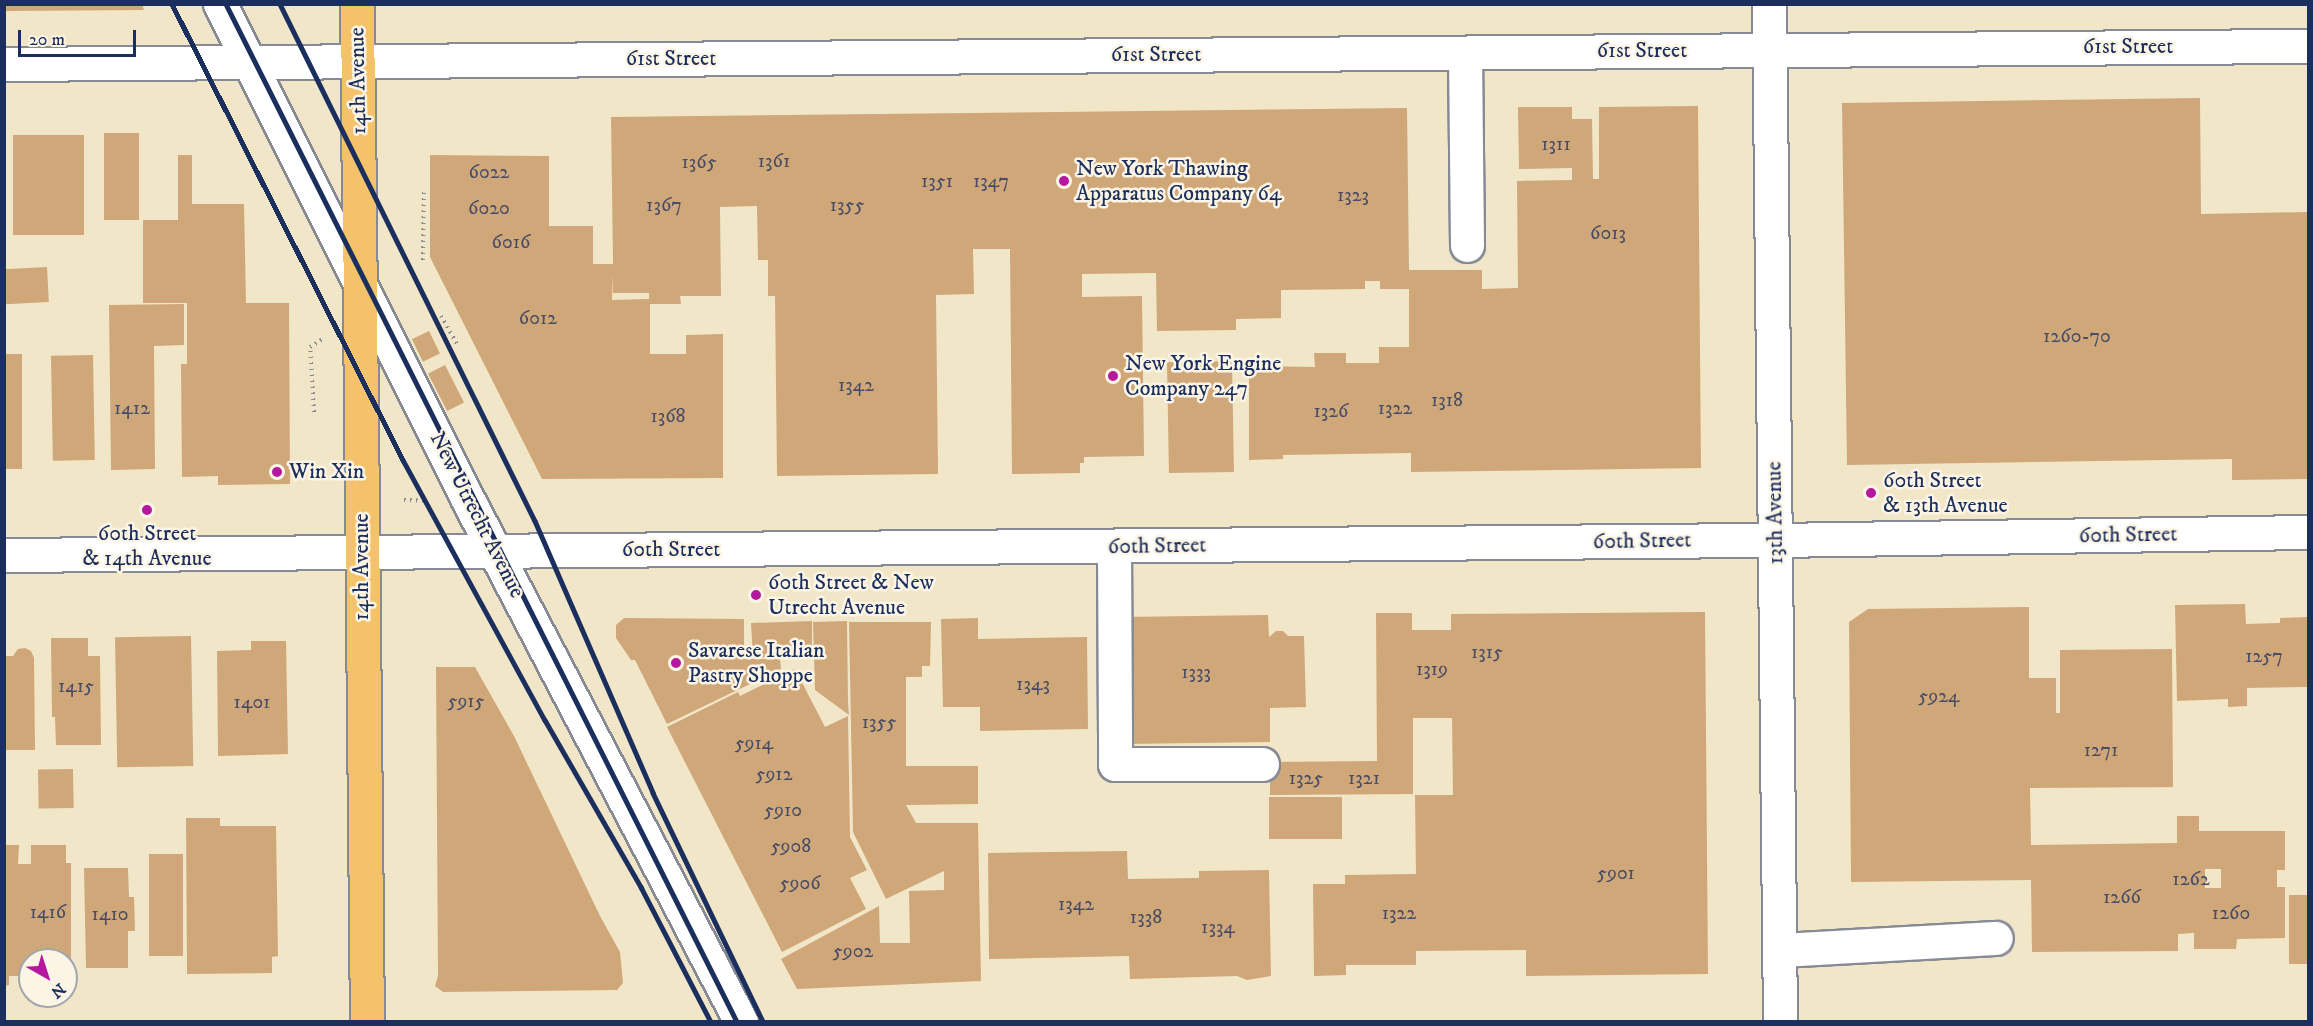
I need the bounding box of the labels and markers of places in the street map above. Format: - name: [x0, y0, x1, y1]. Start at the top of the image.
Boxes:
- place label: New York Thawing Apparatus Company 64: [1076, 155, 1282, 206]
- marker: New York Thawing Apparatus Company 64: [1057, 174, 1071, 188]
- place label: New York Engine Company 247: [1125, 350, 1281, 402]
- marker: New York Engine Company 247: [1106, 369, 1120, 383]
- place label: Win Xin: [289, 459, 364, 485]
- marker: Win Xin: [270, 465, 284, 479]
- place label: 60th Street & 13th Avenue: [1883, 467, 2008, 518]
- marker: 60th Street & 13th Avenue: [1864, 486, 1878, 500]
- marker: 60th Street & 14th Avenue: [140, 503, 154, 517]
- place label: 60th Street & 14th Avenue: [82, 520, 212, 572]
- place label: 60th Street & New Utrecht Avenue: [768, 569, 934, 620]
- marker: 60th Street & New Utrecht Avenue: [749, 588, 763, 602]
- place label: Savarese Italian Pastry Shoppe: [688, 637, 825, 688]
- marker: Savarese Italian Pastry Shoppe: [669, 656, 683, 670]

